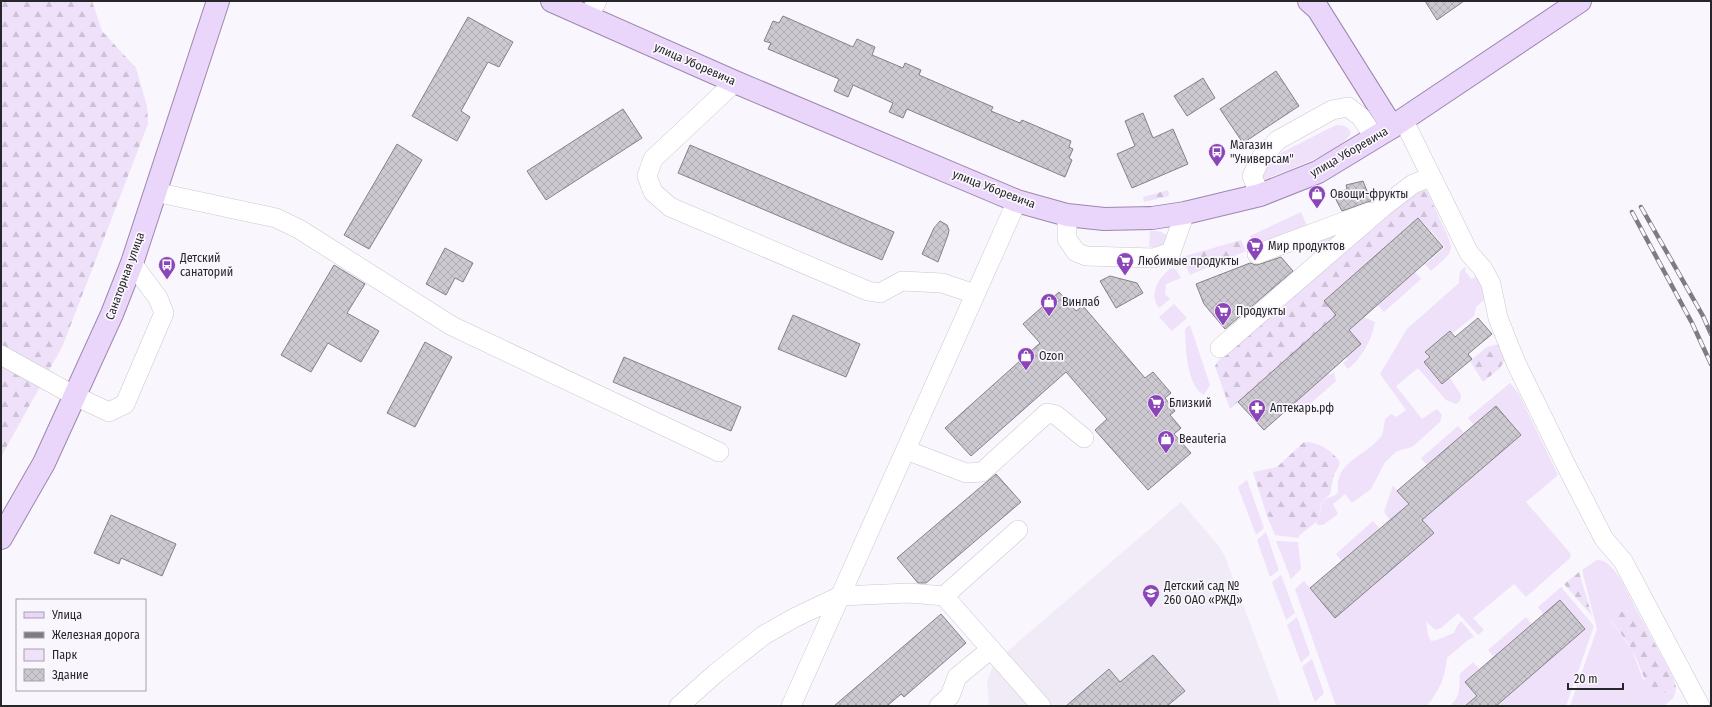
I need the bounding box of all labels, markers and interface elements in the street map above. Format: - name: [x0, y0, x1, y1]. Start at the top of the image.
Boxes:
- street label: улица Уборевича: [652, 40, 738, 88]
- street label: улица Уборевича: [1308, 124, 1391, 180]
- place label: Магазин "Универсам": [1230, 138, 1294, 166]
- bus stop icon: Магазин "Универсам": [1207, 142, 1227, 167]
- street label: улица Уборевича: [951, 167, 1038, 211]
- shop icon: Овощи-фрукты: [1307, 184, 1327, 209]
- place label: Овощи-фрукты: [1330, 187, 1408, 201]
- street label: Санаторная улица: [103, 230, 147, 322]
- supermarket icon: Мир продуктов: [1245, 236, 1265, 261]
- place label: Мир продуктов: [1268, 239, 1345, 253]
- place label: Детский санаторий: [179, 251, 233, 279]
- supermarket icon: Любимые продукты: [1115, 251, 1135, 276]
- place label: Любимые продукты: [1138, 254, 1239, 268]
- bus stop icon: Детский санаторий: [157, 255, 177, 280]
- shop icon: Винлаб: [1039, 292, 1059, 317]
- place label: Винлаб: [1062, 295, 1100, 309]
- supermarket icon: Продукты: [1213, 301, 1233, 326]
- place label: Продукты: [1236, 304, 1286, 318]
- shop icon: Ozon: [1016, 346, 1036, 371]
- place label: Ozon: [1039, 349, 1064, 363]
- supermarket icon: Близкий: [1146, 393, 1166, 418]
- place label: Близкий: [1169, 396, 1212, 410]
- pharmacy icon: Аптекарь.рф: [1247, 398, 1267, 423]
- place label: Аптекарь.рф: [1270, 401, 1334, 415]
- shop icon: Beauteria: [1156, 429, 1176, 454]
- place label: Beauteria: [1179, 432, 1226, 446]
- place label: Детский сад № 260 ОАО «РЖД»: [1163, 579, 1243, 607]
- school or university icon: Детский сад № 260 ОАО «РЖД»: [1141, 583, 1161, 608]
- legend: [16, 599, 146, 691]
- text: Улица: [51, 608, 82, 622]
- text: Железная дорога: [52, 628, 140, 642]
- text: Парк: [52, 648, 78, 662]
- scale bar: [1568, 665, 1623, 691]
- text: Здание: [52, 668, 88, 682]
- text: 20 m: [1574, 672, 1598, 686]

